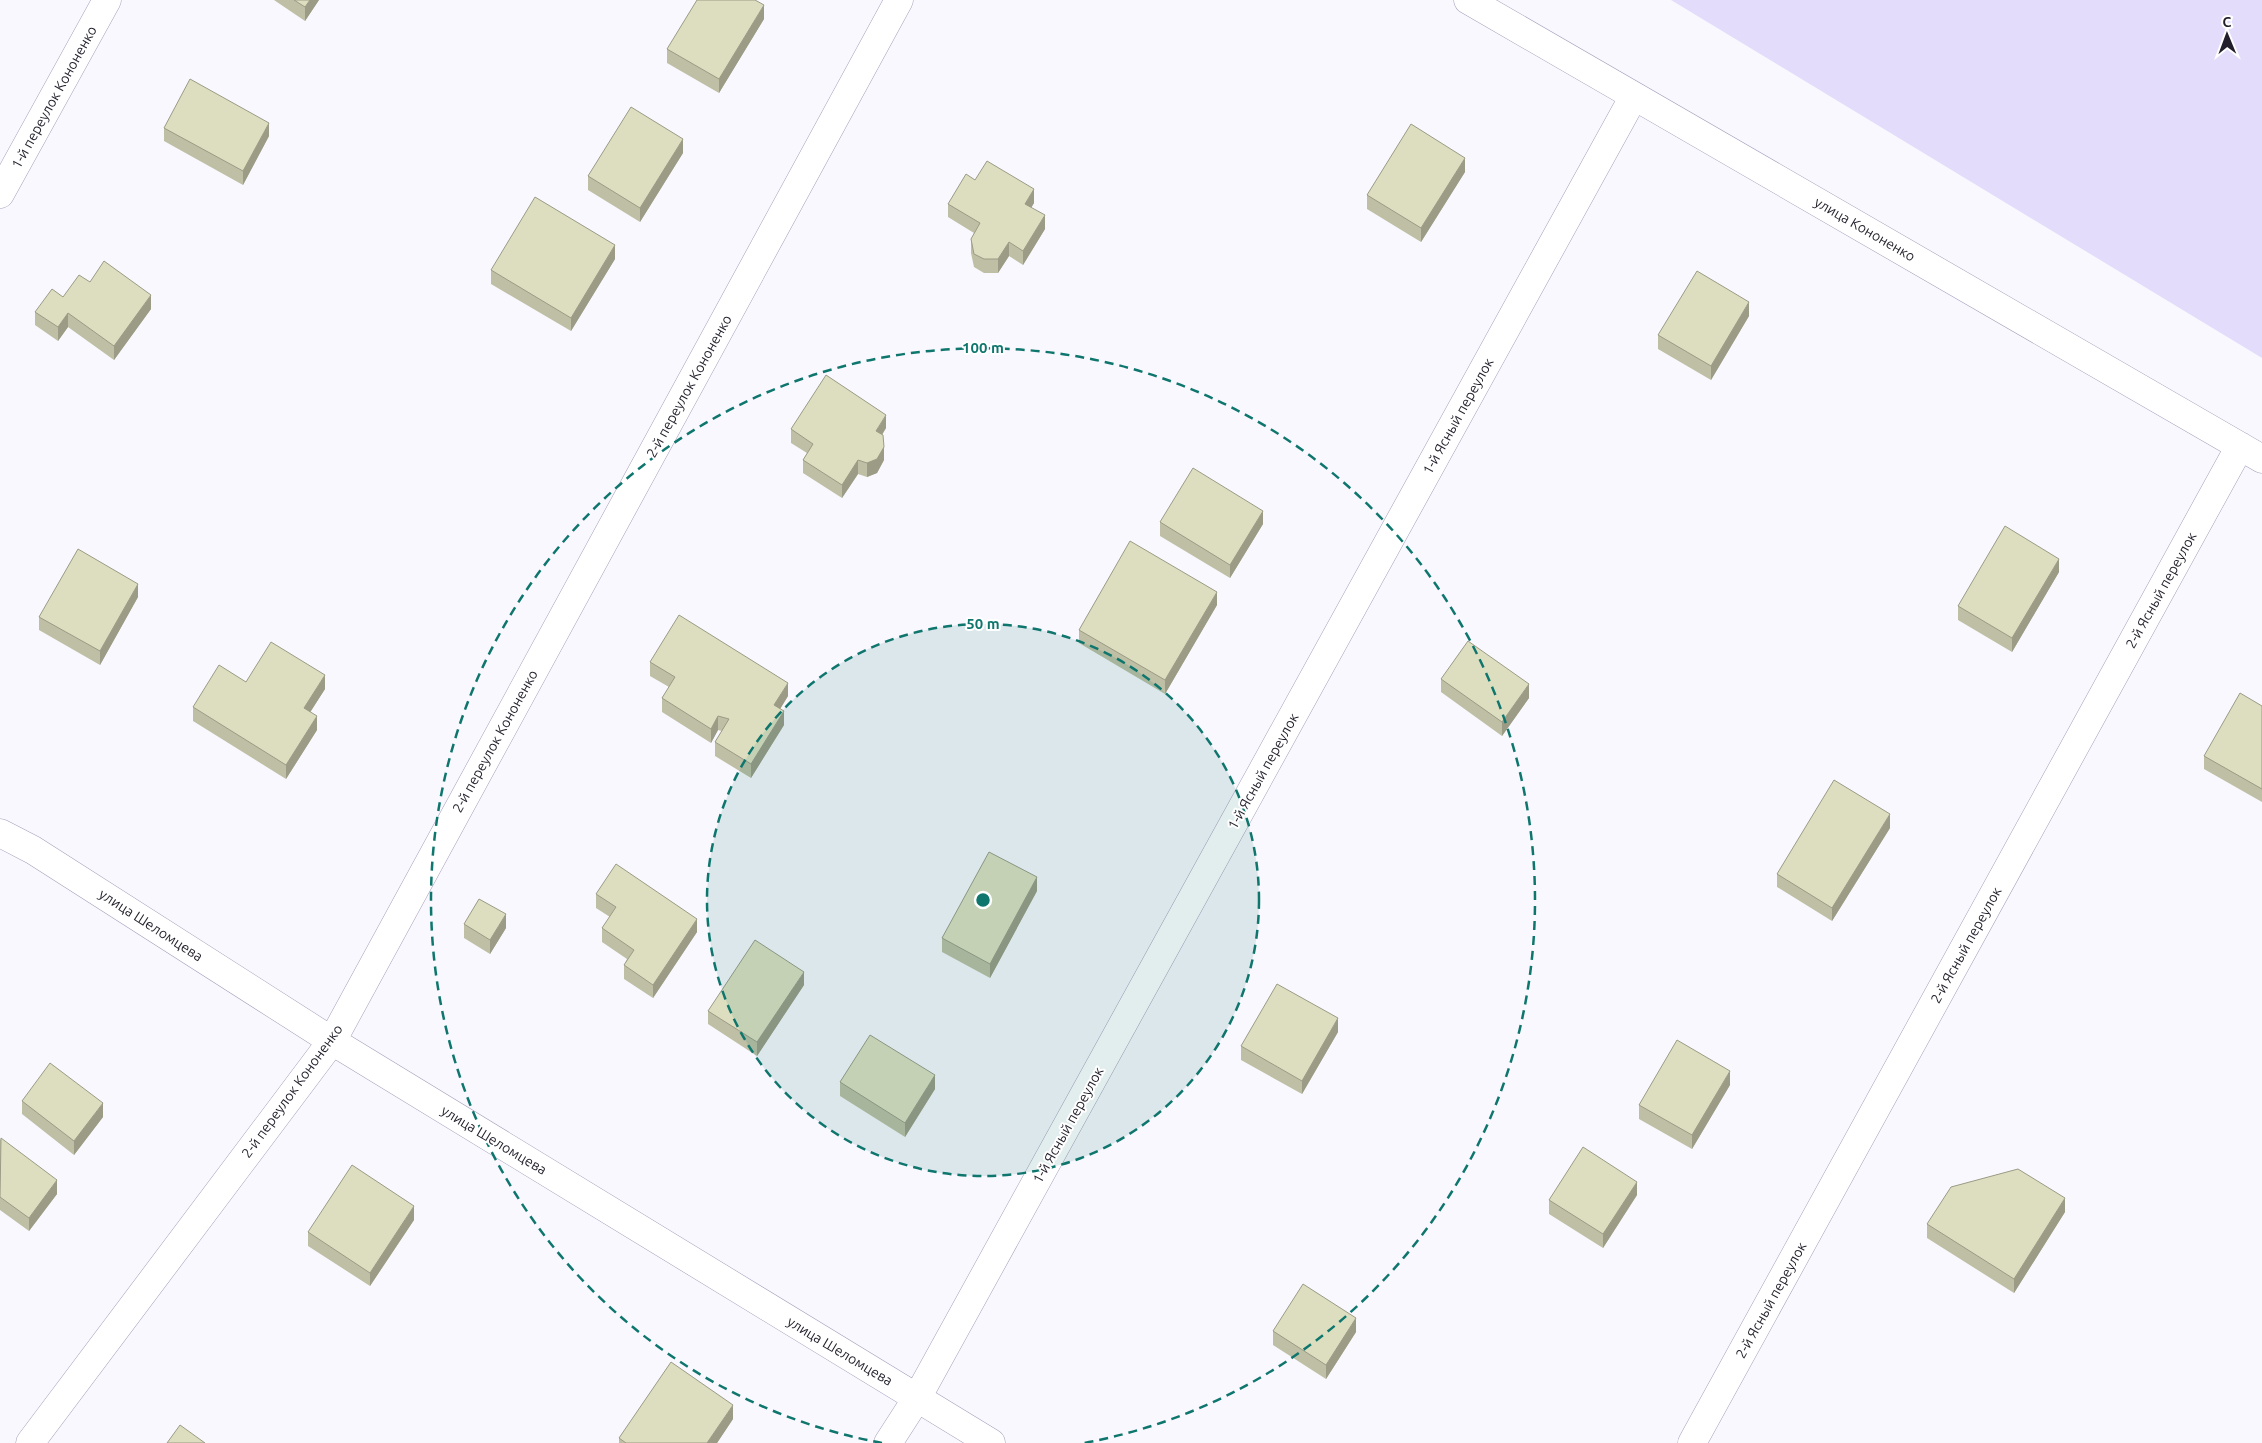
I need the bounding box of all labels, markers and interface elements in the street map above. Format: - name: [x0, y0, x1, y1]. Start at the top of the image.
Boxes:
- north arrow: [2202, 10, 2252, 60]
- text: С: [2222, 14, 2231, 30]
- street label: 1-й переулок Кононенко: [8, 23, 100, 171]
- street label: улица Кононенко: [1812, 194, 1918, 264]
- street label: 2-й переулок Кононенко: [643, 312, 735, 460]
- text: 100 m: [962, 339, 1004, 356]
- street label: 1-й Ясный переулок: [1419, 355, 1497, 477]
- street label: 2-й Ясный переулок: [2122, 529, 2200, 651]
- text: 50 m: [966, 615, 1000, 632]
- street label: 2-й переулок Кононенко: [449, 667, 541, 815]
- street label: 1-й Ясный переулок: [1224, 710, 1302, 832]
- street label: 2-й Ясный переулок: [1927, 884, 2005, 1006]
- street label: улица Шеломцева: [96, 886, 206, 964]
- centre of rings: [974, 891, 992, 909]
- street label: 2-й переулок Кононенко: [238, 1021, 346, 1161]
- street label: 1-й Ясный переулок: [1029, 1064, 1107, 1186]
- street label: улица Шеломцева: [438, 1102, 550, 1178]
- street label: 2-й Ясный переулок: [1732, 1239, 1810, 1361]
- street label: улица Шеломцева: [784, 1313, 896, 1389]

